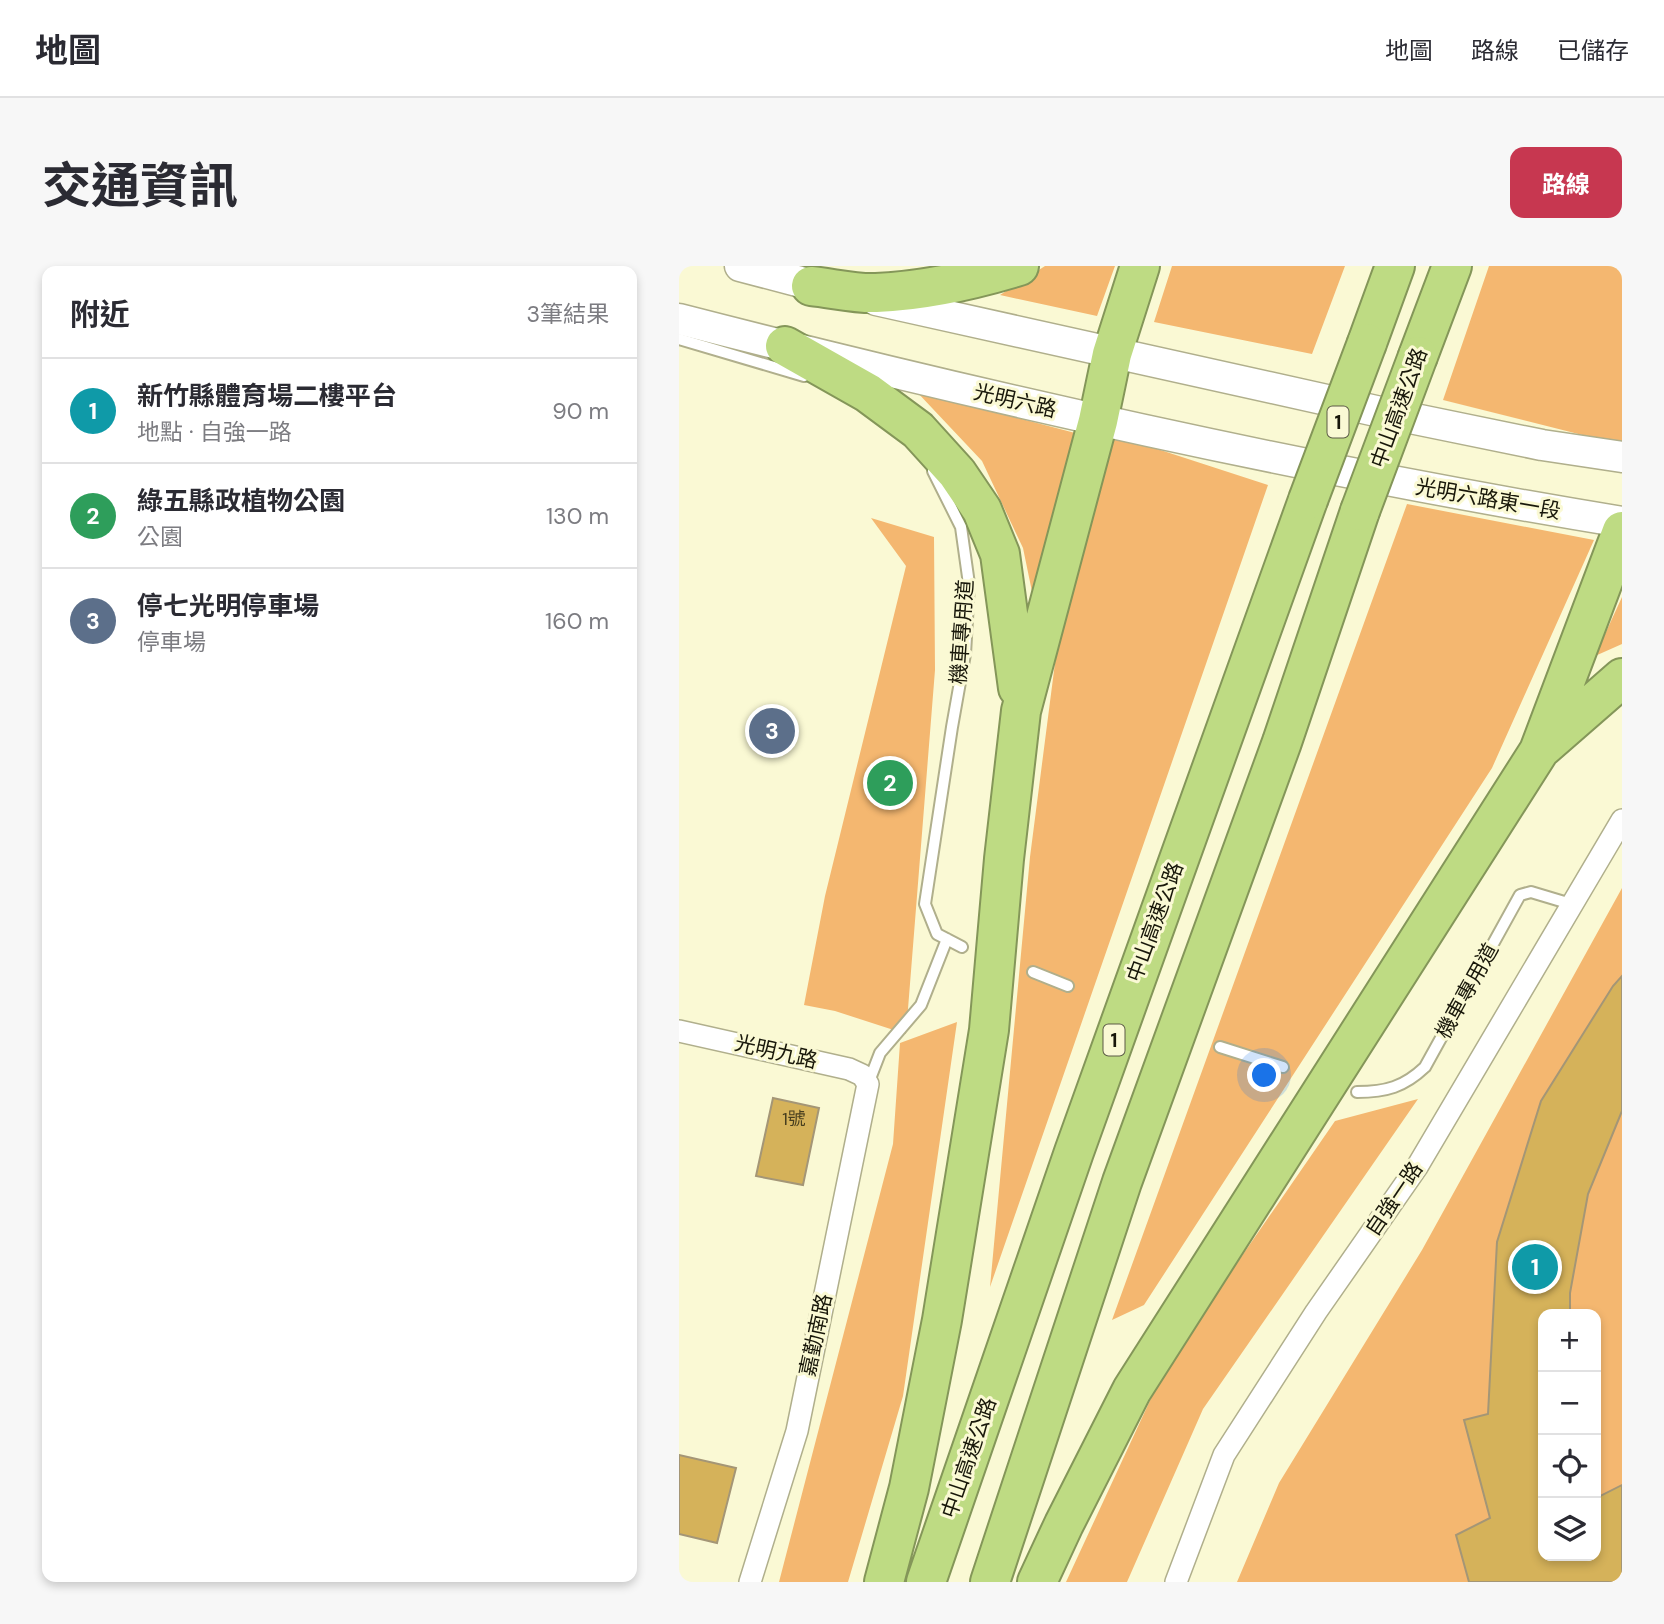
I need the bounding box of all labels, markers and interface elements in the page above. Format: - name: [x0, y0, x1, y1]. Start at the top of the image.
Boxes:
- text: 地圖: [35, 29, 101, 72]
- text: 地圖: [1385, 35, 1433, 66]
- text: 路線: [1471, 35, 1519, 66]
- text: 已儲存: [1557, 35, 1629, 66]
- button: 路線: [1510, 147, 1622, 218]
- text: 交通資訊: [42, 154, 238, 218]
- text: 附近: [70, 295, 130, 334]
- text: 3筆結果: [526, 299, 609, 329]
- street label: 中山高速公路: [1364, 344, 1434, 472]
- street label: 光明六路: [971, 378, 1059, 424]
- text: 新竹縣體育場二樓平台: [137, 379, 397, 413]
- text: 1: [89, 396, 97, 426]
- text: 90 m: [552, 396, 609, 426]
- road number: 1: [1327, 406, 1349, 438]
- text: 地點 · 自強一路: [137, 417, 292, 447]
- street label: 光明六路東一段: [1413, 472, 1563, 526]
- text: 綠五縣政植物公園: [137, 484, 345, 518]
- text: 2: [86, 501, 100, 531]
- text: 130 m: [546, 501, 609, 531]
- text: 公園: [137, 522, 183, 552]
- street label: 機車專用道: [944, 579, 980, 685]
- text: 停七光明停車場: [137, 589, 319, 623]
- text: 3: [86, 606, 100, 636]
- text: 160 m: [545, 606, 609, 636]
- text: 停車場: [137, 627, 206, 657]
- pin: 3: [749, 705, 795, 757]
- pin: 2: [867, 757, 913, 809]
- street label: 中山高速公路: [1120, 858, 1190, 986]
- street label: 機車專用道: [1429, 938, 1505, 1044]
- road number: 1: [1103, 1024, 1125, 1056]
- street label: 光明九路: [732, 1029, 820, 1075]
- your location: [1247, 1058, 1281, 1092]
- house number: 1號: [782, 1107, 806, 1131]
- street label: 自強一路: [1359, 1156, 1429, 1242]
- pin: 1: [1512, 1241, 1558, 1293]
- street label: 嘉勤南路: [794, 1291, 838, 1379]
- map controls: [1538, 1309, 1601, 1561]
- button: +: [1538, 1309, 1601, 1372]
- button: −: [1538, 1372, 1601, 1435]
- street label: 中山高速公路: [935, 1394, 1003, 1522]
- button: locate: [1538, 1435, 1601, 1498]
- button: layers: [1538, 1498, 1601, 1561]

